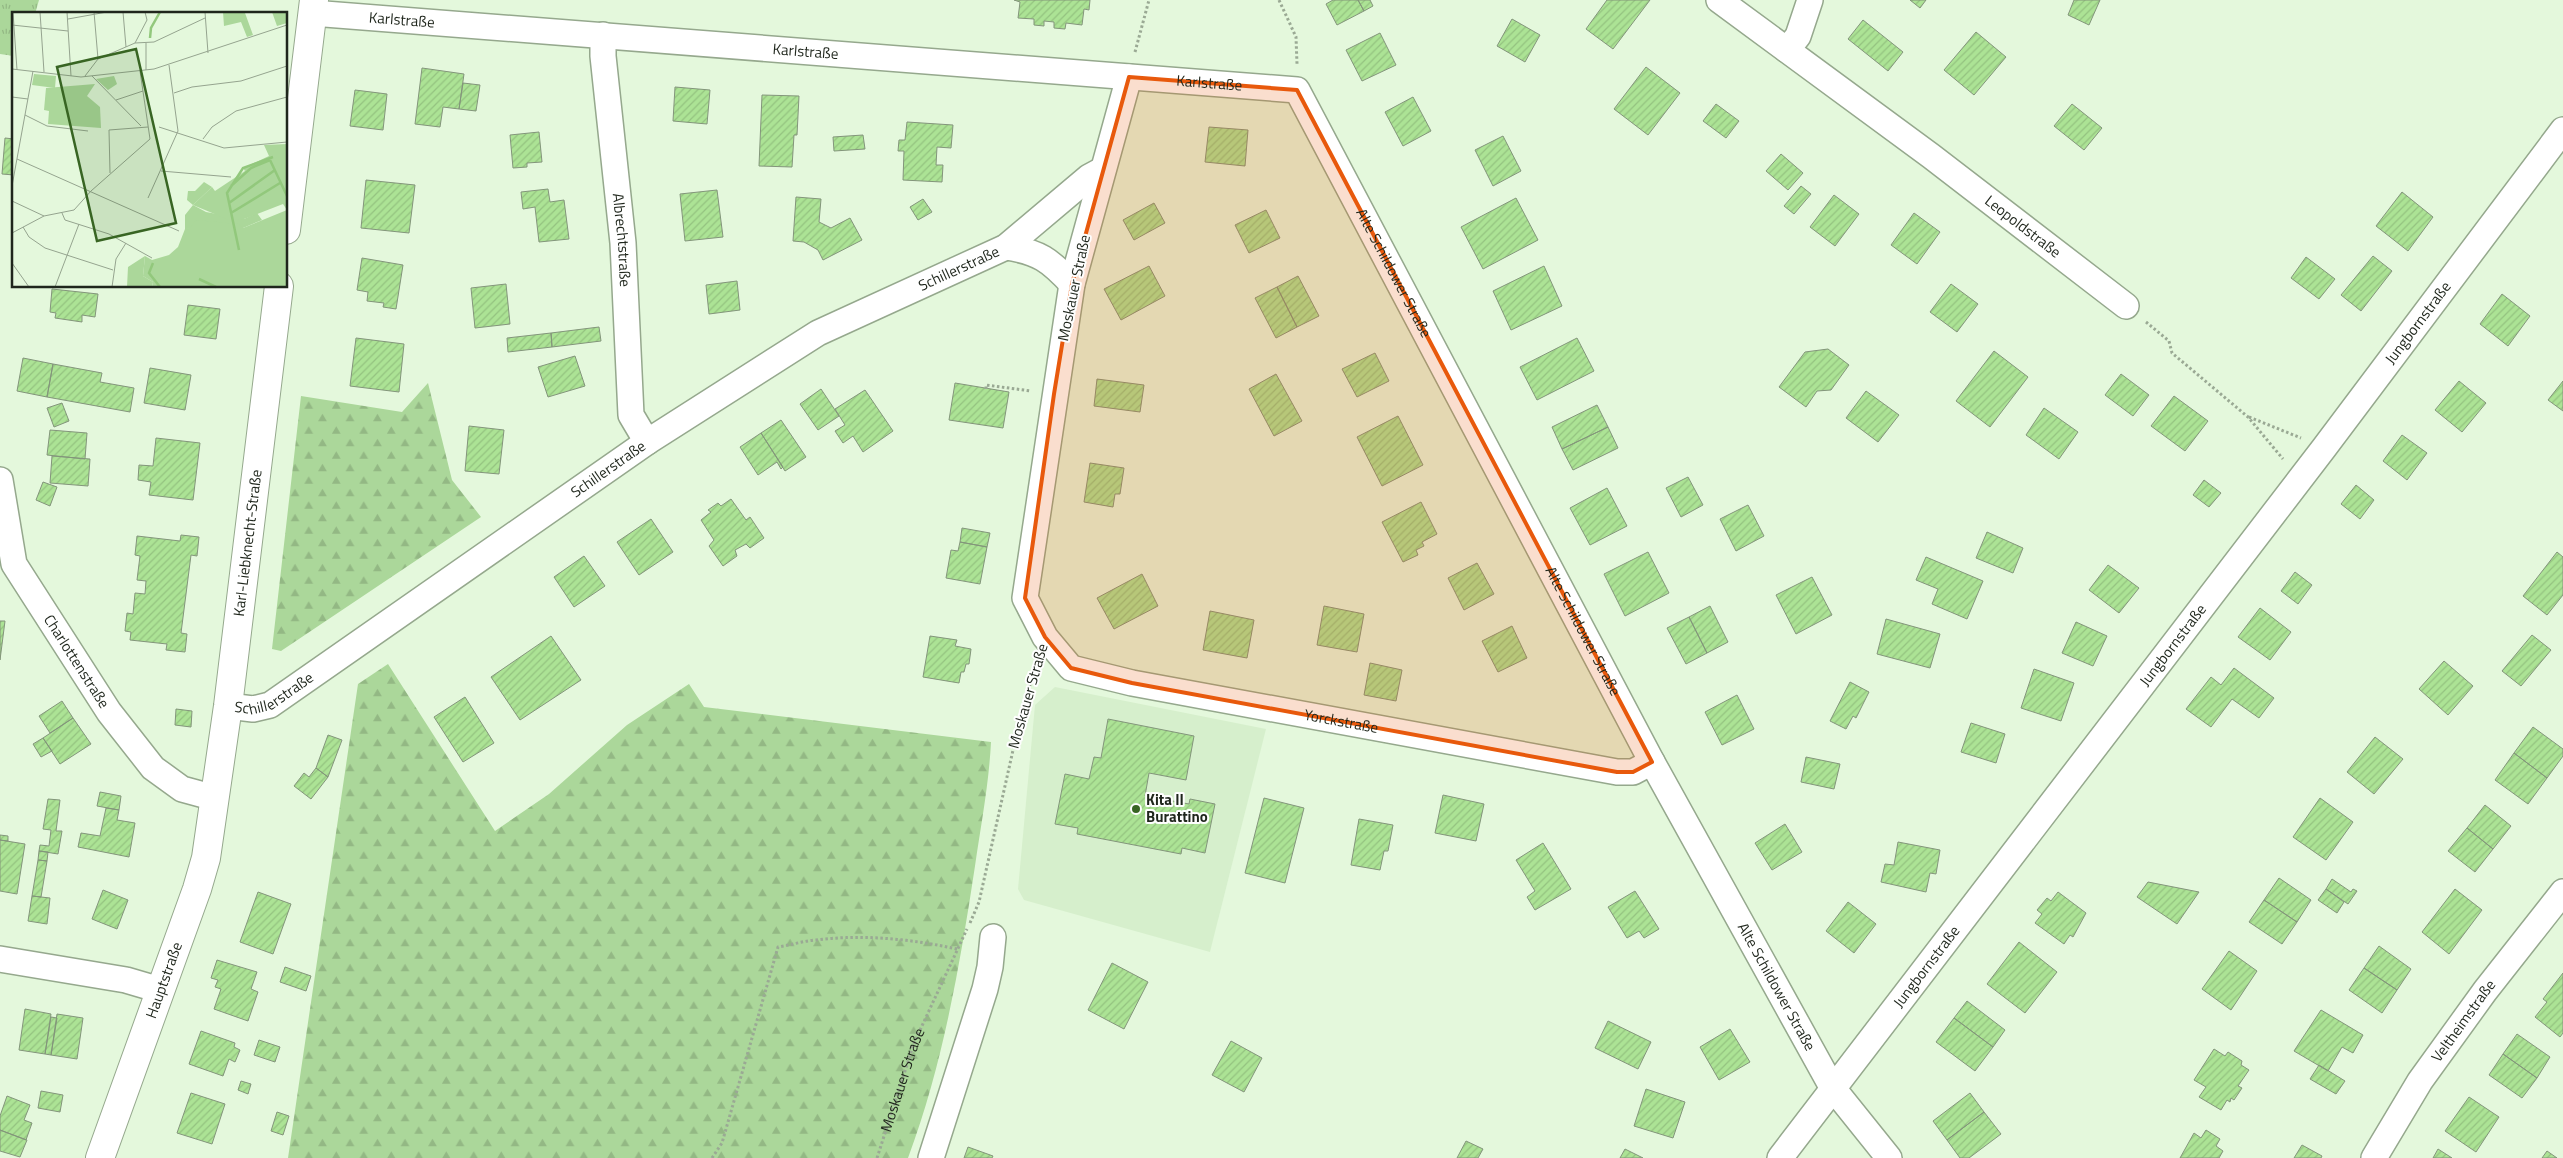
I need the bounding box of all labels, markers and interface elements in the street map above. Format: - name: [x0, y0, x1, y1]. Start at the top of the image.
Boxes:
- street label: Karlstraße: [368, 5, 436, 34]
- inset map: [12, 12, 288, 288]
- street label: Karlstraße: [772, 37, 839, 65]
- street label: Karlstraße: [1176, 69, 1243, 97]
- street label: Leopoldstraße: [1980, 189, 2066, 263]
- street label: Albrechtstraße: [607, 192, 637, 287]
- street label: Alte Schildower Straße: [1350, 204, 1438, 342]
- street label: Moskauer Straße: [1051, 233, 1096, 343]
- street label: Schillerstraße: [914, 240, 1003, 297]
- street label: Jungbornstraße: [2379, 276, 2456, 369]
- street label: Schillerstraße: [566, 434, 650, 503]
- street label: Karl-Liebknecht-Straße: [227, 468, 268, 618]
- street label: Alte Schildower Straße: [1540, 562, 1627, 700]
- street label: Jungbornstraße: [2133, 599, 2212, 691]
- street label: Charlottenstraße: [38, 610, 116, 713]
- street label: Moskauer Straße: [1002, 641, 1053, 751]
- street label: Schillerstraße: [233, 666, 318, 721]
- street label: Yorckstraße: [1302, 703, 1380, 739]
- place label: Kita II Burattino: [1146, 788, 1208, 828]
- marker: Kita II Burattino: [1130, 803, 1142, 815]
- street label: Alte Schildower Straße: [1732, 918, 1822, 1055]
- street label: Jungbornstraße: [1887, 920, 1965, 1012]
- street label: Hauptstraße: [139, 939, 188, 1022]
- street label: Veltheimstraße: [2425, 974, 2501, 1067]
- street label: Moskauer Straße: [874, 1024, 930, 1135]

